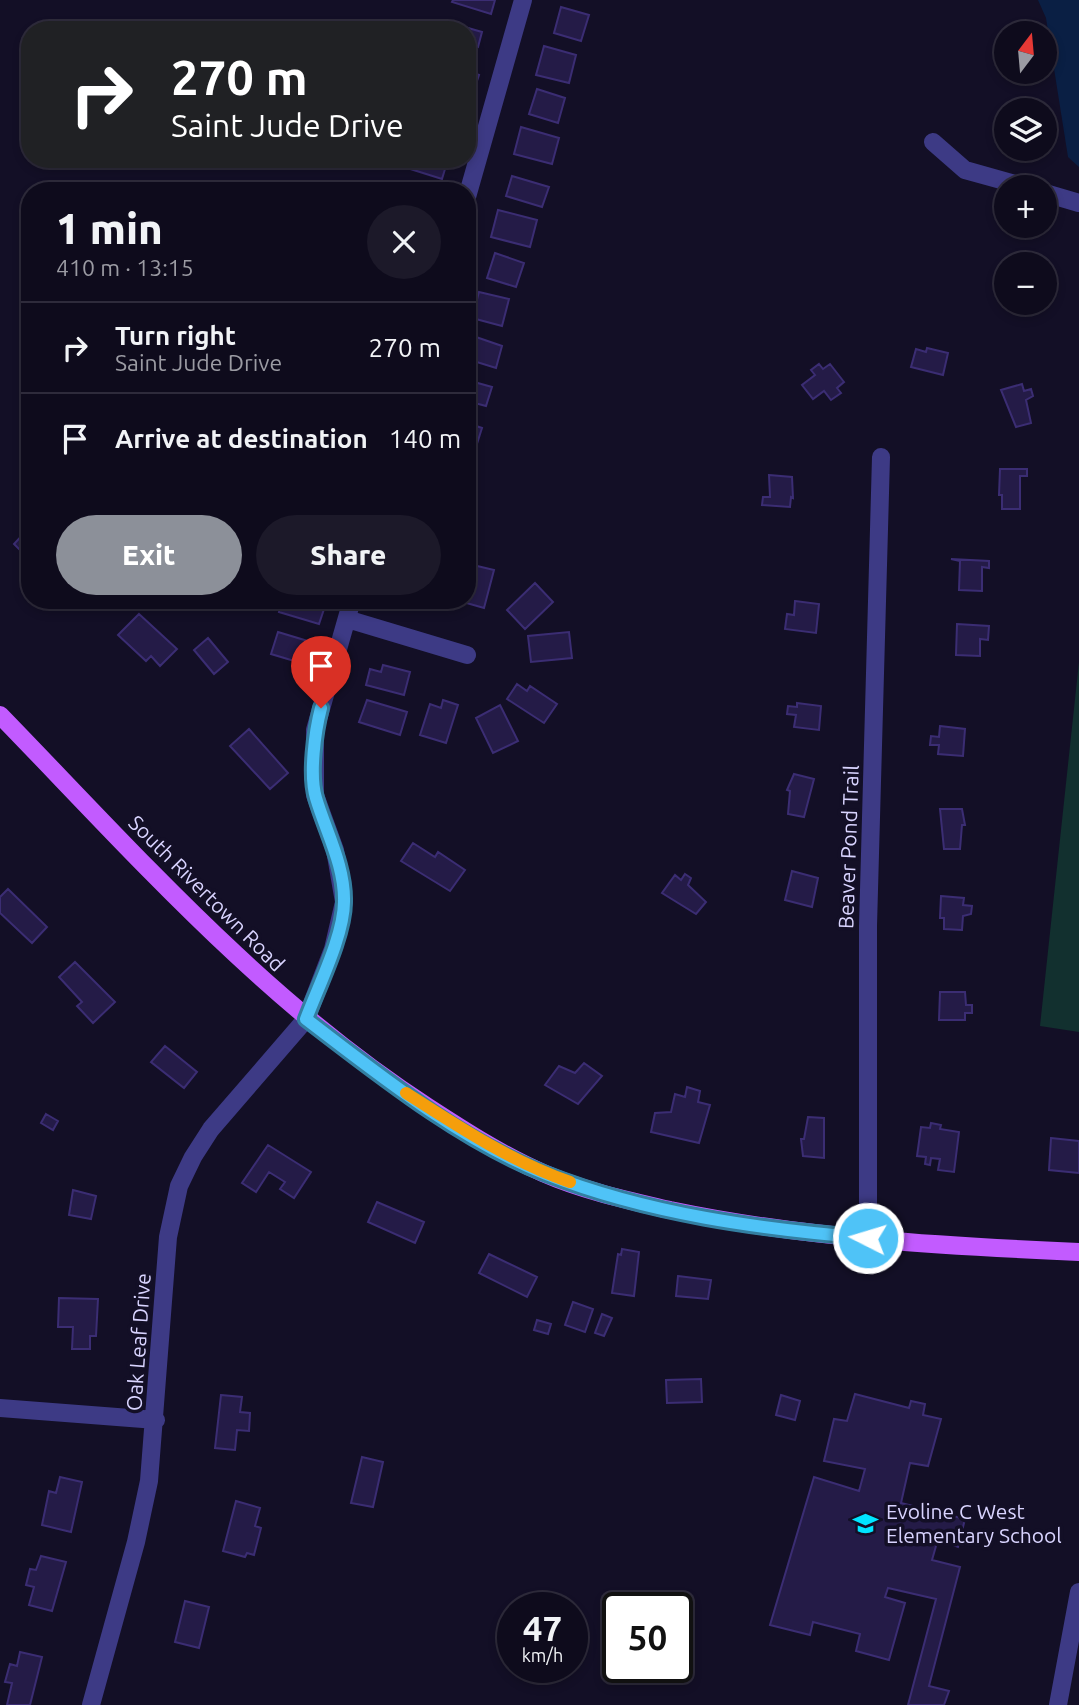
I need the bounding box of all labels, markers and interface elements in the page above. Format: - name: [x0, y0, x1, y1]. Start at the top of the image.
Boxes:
- north arrow: [994, 21, 1057, 84]
- map controls: [994, 21, 1057, 315]
- icon: right: [56, 49, 147, 140]
- text: 270 m: [171, 49, 308, 104]
- button: layers: [994, 98, 1057, 161]
- text: Saint Jude Drive: [171, 107, 404, 143]
- button: +: [994, 175, 1057, 238]
- text: 1 min: [56, 205, 163, 252]
- button: close: [367, 205, 441, 279]
- button: −: [994, 252, 1057, 315]
- text: 410 m · 13:15: [56, 255, 194, 280]
- text: Turn right: [115, 321, 236, 350]
- icon: right: [56, 329, 94, 367]
- text: 270 m: [369, 333, 441, 362]
- text: Saint Jude Drive: [115, 350, 282, 375]
- icon: arrive: [56, 420, 94, 458]
- text: Arrive at destination: [115, 424, 368, 453]
- text: 140 m: [389, 424, 461, 453]
- button: Exit: [56, 515, 242, 595]
- button: Share: [256, 515, 441, 595]
- pin: [291, 636, 351, 708]
- icon: arrive: [302, 647, 340, 685]
- street label: Beaver Pond Trail: [833, 764, 863, 930]
- street label: South Rivertown Road: [124, 810, 290, 976]
- position arrow: [831, 1201, 905, 1275]
- street label: Oak Leaf Drive: [121, 1272, 155, 1412]
- place label: Evoline C West Elementary School: [886, 1499, 1062, 1547]
- school or university icon: Evoline C West Elementary School: [852, 1509, 880, 1537]
- speed limit sign: 50: [602, 1592, 693, 1683]
- text: 47: [523, 1608, 562, 1648]
- text: km/h: [522, 1645, 563, 1665]

